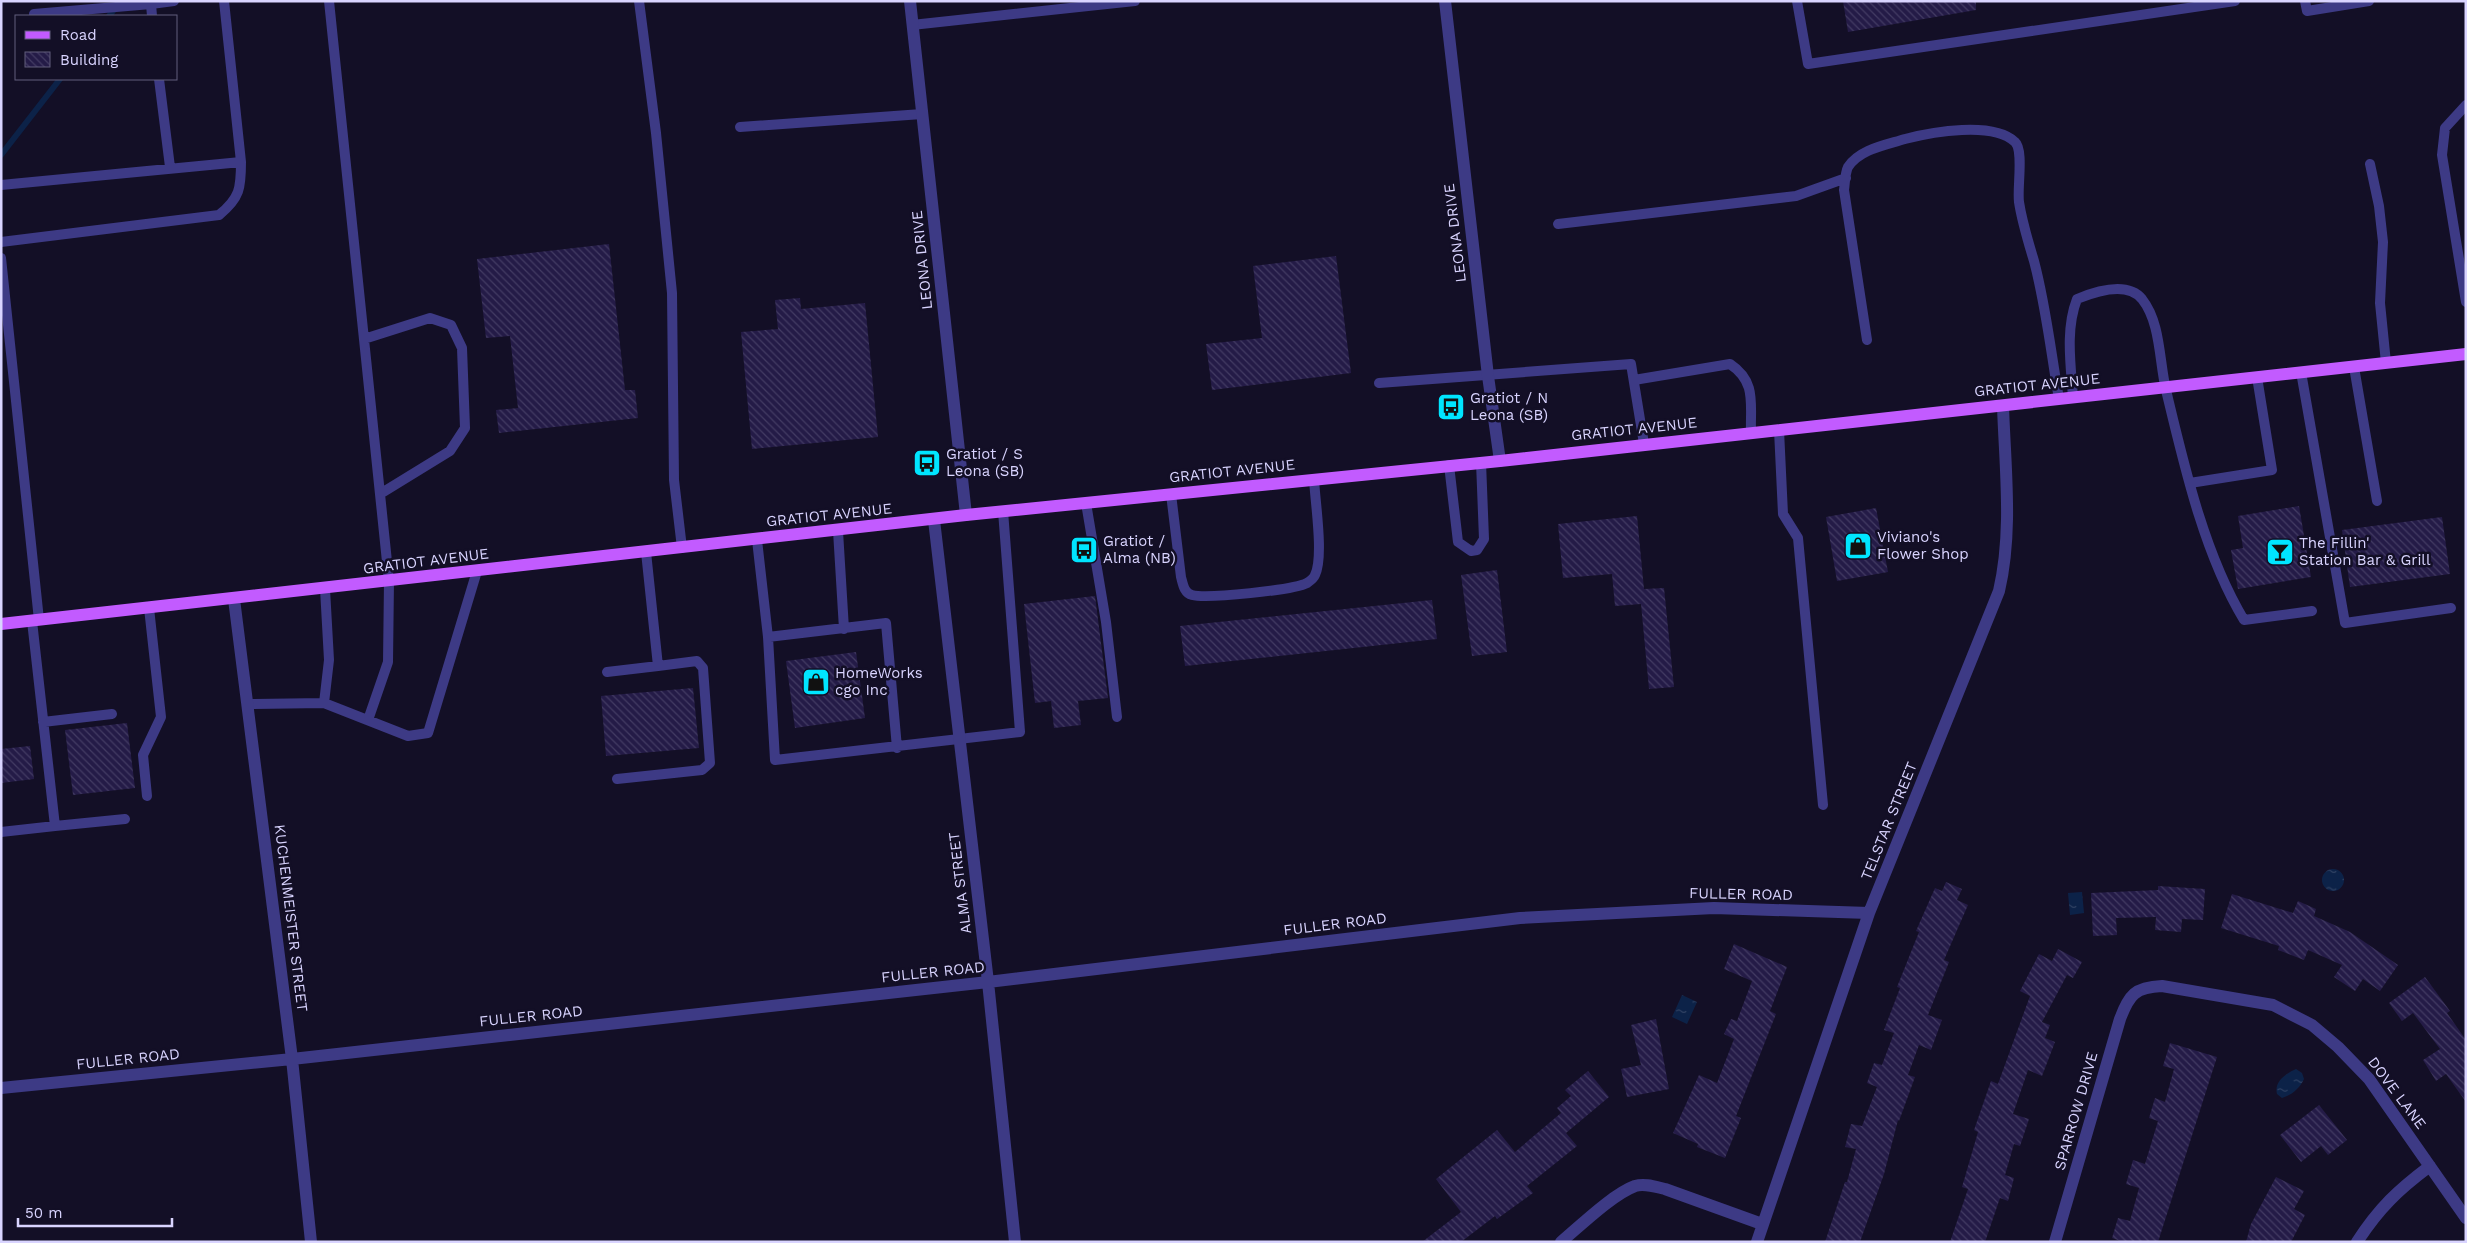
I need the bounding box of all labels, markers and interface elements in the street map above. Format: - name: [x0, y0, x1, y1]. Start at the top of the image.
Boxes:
- legend: [15, 15, 178, 80]
- text: Road: [60, 26, 97, 44]
- text: Building: [60, 51, 118, 69]
- street label: LEONA DRIVE: [1440, 183, 1470, 283]
- street label: LEONA DRIVE: [908, 210, 936, 310]
- street label: GRATIOT AVENUE: [1973, 369, 2101, 401]
- place label: Gratiot / N Leona (SB): [1470, 389, 1548, 424]
- bus stop icon: Gratiot / N Leona (SB): [1436, 392, 1466, 422]
- street label: GRATIOT AVENUE: [1570, 413, 1698, 445]
- place label: Gratiot / S Leona (SB): [946, 445, 1024, 480]
- bus stop icon: Gratiot / S Leona (SB): [912, 448, 942, 478]
- street label: GRATIOT AVENUE: [1168, 455, 1296, 487]
- street label: GRATIOT AVENUE: [765, 499, 893, 531]
- place label: Viviano's Flower Shop: [1877, 528, 1969, 563]
- shop icon: Viviano's Flower Shop: [1843, 531, 1873, 561]
- place label: Gratiot / Alma (NB): [1103, 532, 1176, 567]
- place label: The Fillin' Station Bar & Grill: [2299, 534, 2431, 569]
- bus stop icon: Gratiot / Alma (NB): [1069, 535, 1099, 565]
- bar icon: The Fillin' Station Bar & Grill: [2265, 537, 2295, 567]
- street label: GRATIOT AVENUE: [362, 544, 490, 578]
- place label: HomeWorks cgo Inc: [835, 664, 923, 699]
- shop icon: HomeWorks cgo Inc: [801, 667, 831, 697]
- street label: TELSTAR STREET: [1857, 759, 1921, 883]
- street label: KUCHENMEISTER STREET: [271, 823, 311, 1013]
- street label: ALMA STREET: [945, 831, 975, 935]
- street label: FULLER ROAD: [1689, 884, 1793, 904]
- street label: FULLER ROAD: [1282, 909, 1388, 939]
- street label: FULLER ROAD: [880, 958, 986, 986]
- street label: FULLER ROAD: [478, 1002, 584, 1030]
- street label: FULLER ROAD: [75, 1045, 181, 1073]
- street label: SPARROW DRIVE: [2050, 1050, 2102, 1172]
- street label: DOVE LANE: [2364, 1053, 2430, 1133]
- scale bar: [18, 1196, 171, 1228]
- text: 50 m: [25, 1204, 62, 1222]

